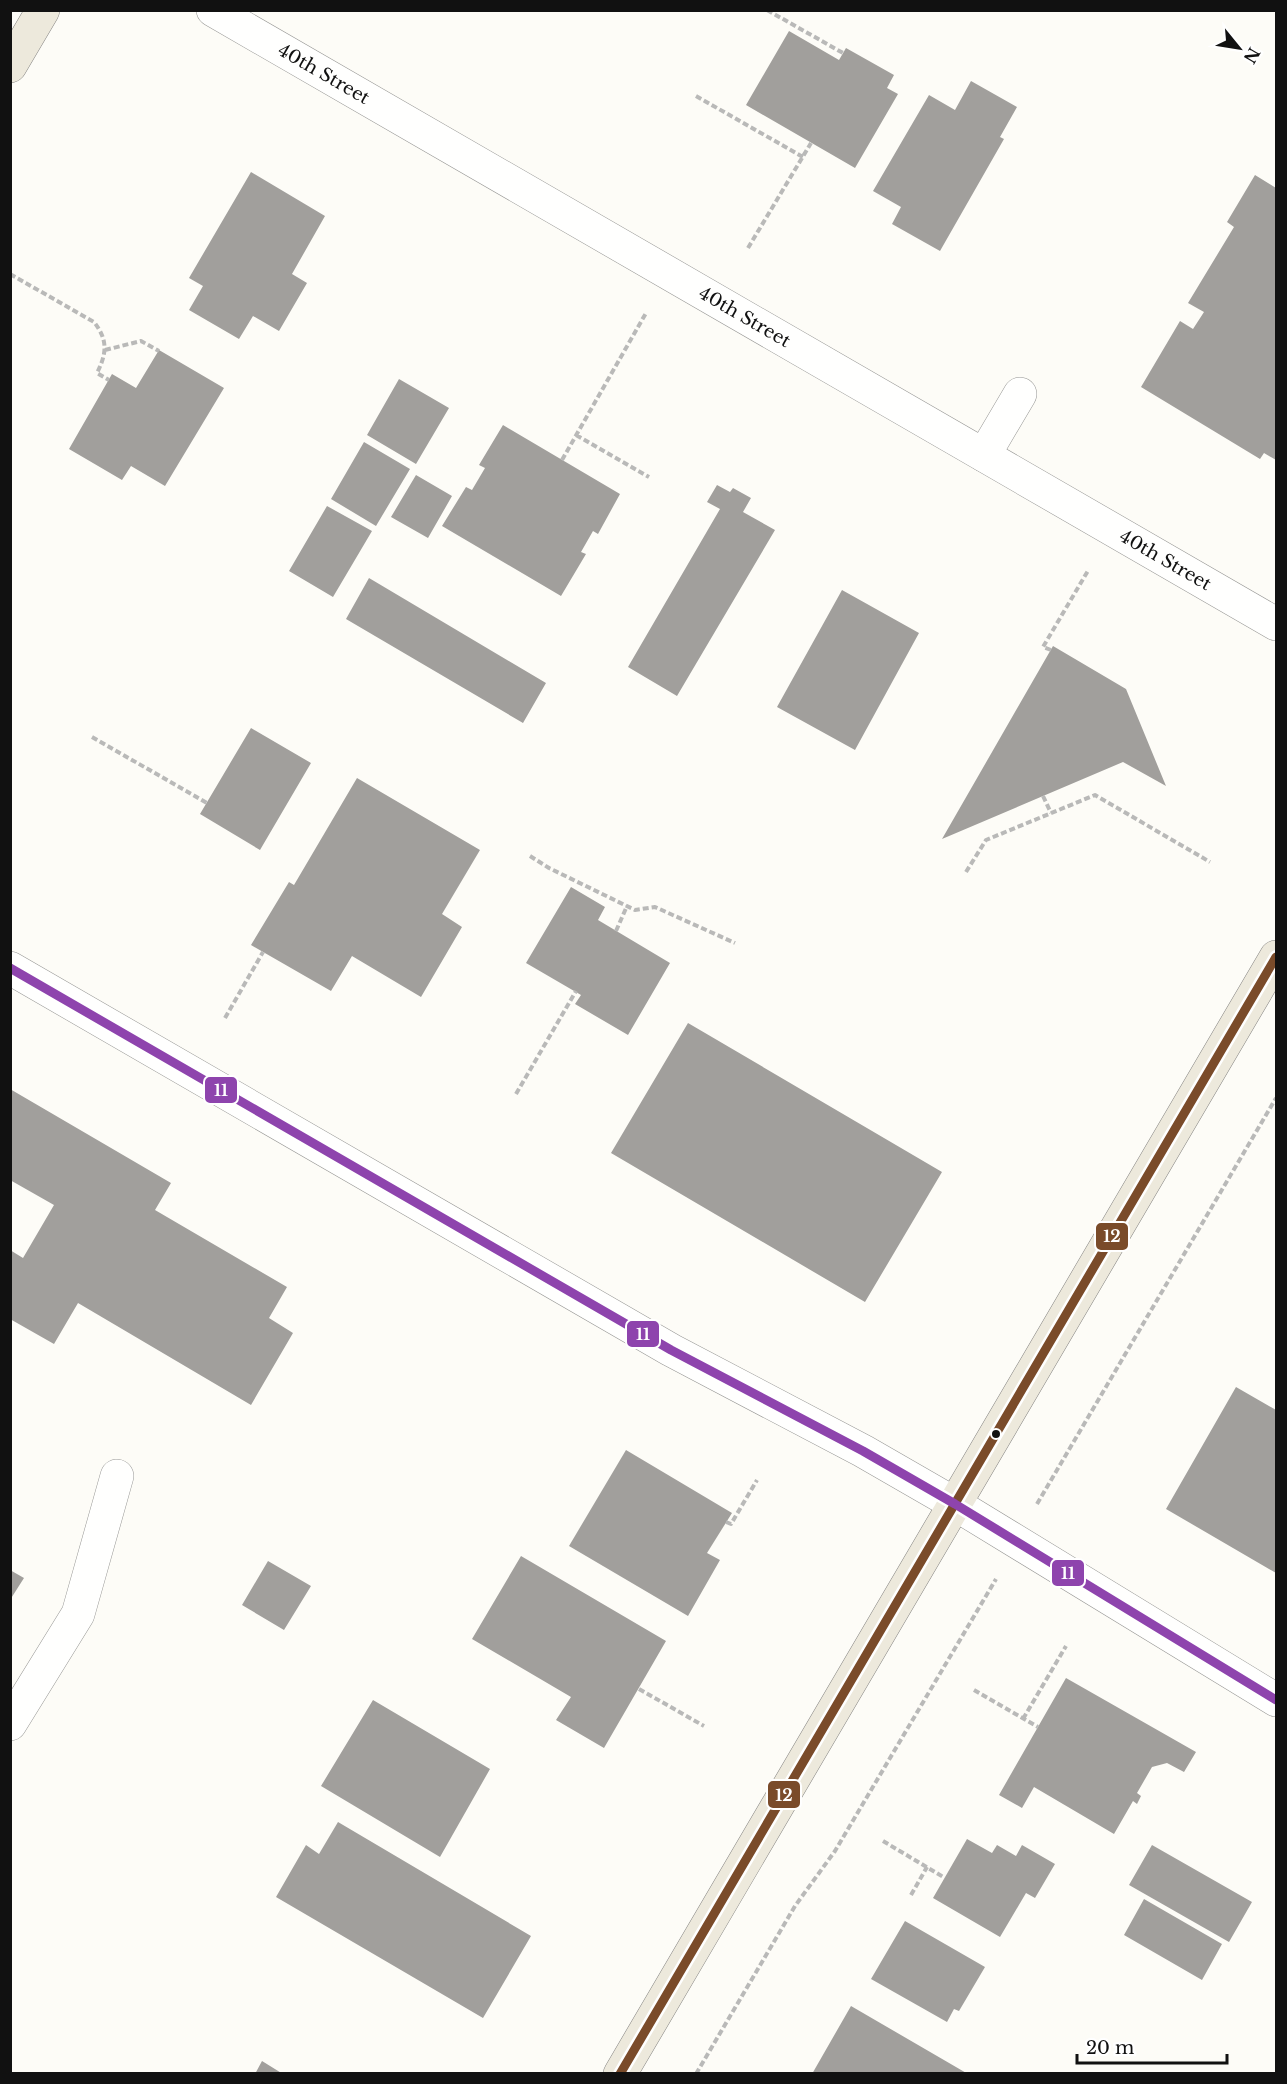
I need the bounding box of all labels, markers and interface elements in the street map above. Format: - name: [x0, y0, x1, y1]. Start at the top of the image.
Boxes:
- north arrow: [1209, 18, 1269, 78]
- street label: 40th Street: [274, 39, 374, 109]
- text: N: [1240, 44, 1264, 67]
- street label: 40th Street: [695, 282, 794, 352]
- street label: 40th Street: [1116, 525, 1215, 595]
- line badge: 11: [204, 1076, 238, 1104]
- text: 11: [214, 1080, 228, 1100]
- line badge: 12: [1095, 1222, 1129, 1251]
- text: 12: [1103, 1226, 1121, 1246]
- line badge: 11: [626, 1320, 660, 1348]
- text: 11: [636, 1324, 650, 1344]
- unlabelled marker: [990, 1428, 1002, 1440]
- line badge: 11: [1051, 1559, 1085, 1587]
- text: 11: [1061, 1563, 1075, 1583]
- line badge: 12: [767, 1780, 801, 1809]
- text: 12: [775, 1785, 793, 1805]
- scale bar: [1077, 2027, 1227, 2065]
- text: 20 m: [1086, 2037, 1134, 2059]

